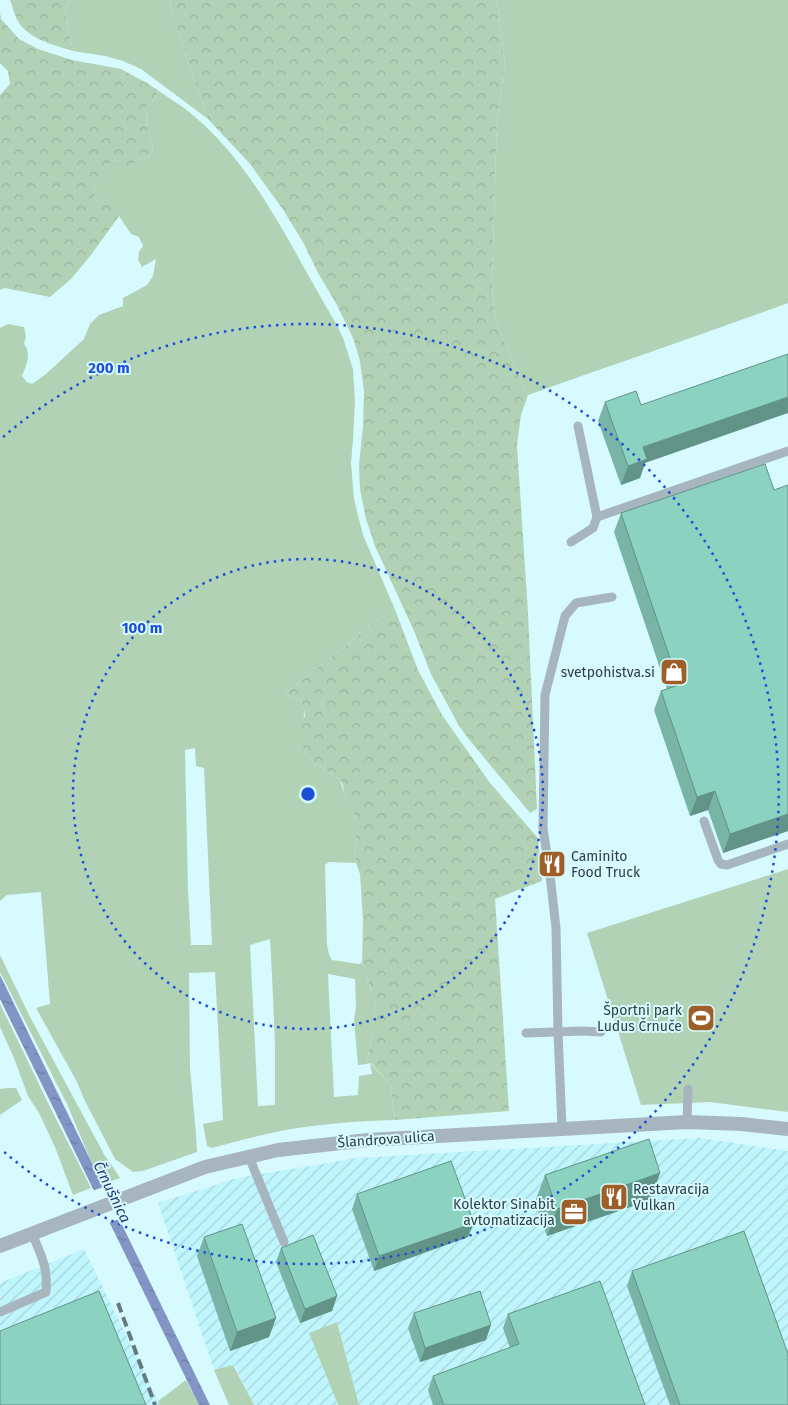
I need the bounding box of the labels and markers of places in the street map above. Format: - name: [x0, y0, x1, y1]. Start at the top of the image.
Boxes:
- shop icon: svetpohistva.si: [659, 657, 689, 687]
- place label: svetpohistva.si: [561, 664, 655, 681]
- centre of rings: [299, 785, 317, 803]
- place label: Caminito Food Truck: [571, 848, 641, 881]
- restaurant icon: Caminito Food Truck: [537, 849, 567, 879]
- place label: Športni park Ludus Črnuče: [597, 1001, 683, 1035]
- sports icon: Športni park Ludus Črnuče: [686, 1003, 716, 1033]
- place label: Restavracija Vulkan: [633, 1181, 709, 1214]
- restaurant icon: Restavracija Vulkan: [599, 1182, 629, 1212]
- place label: Kolektor Sinabit avtomatizacija: [453, 1196, 556, 1229]
- office icon: Kolektor Sinabit avtomatizacija: [559, 1197, 589, 1227]

